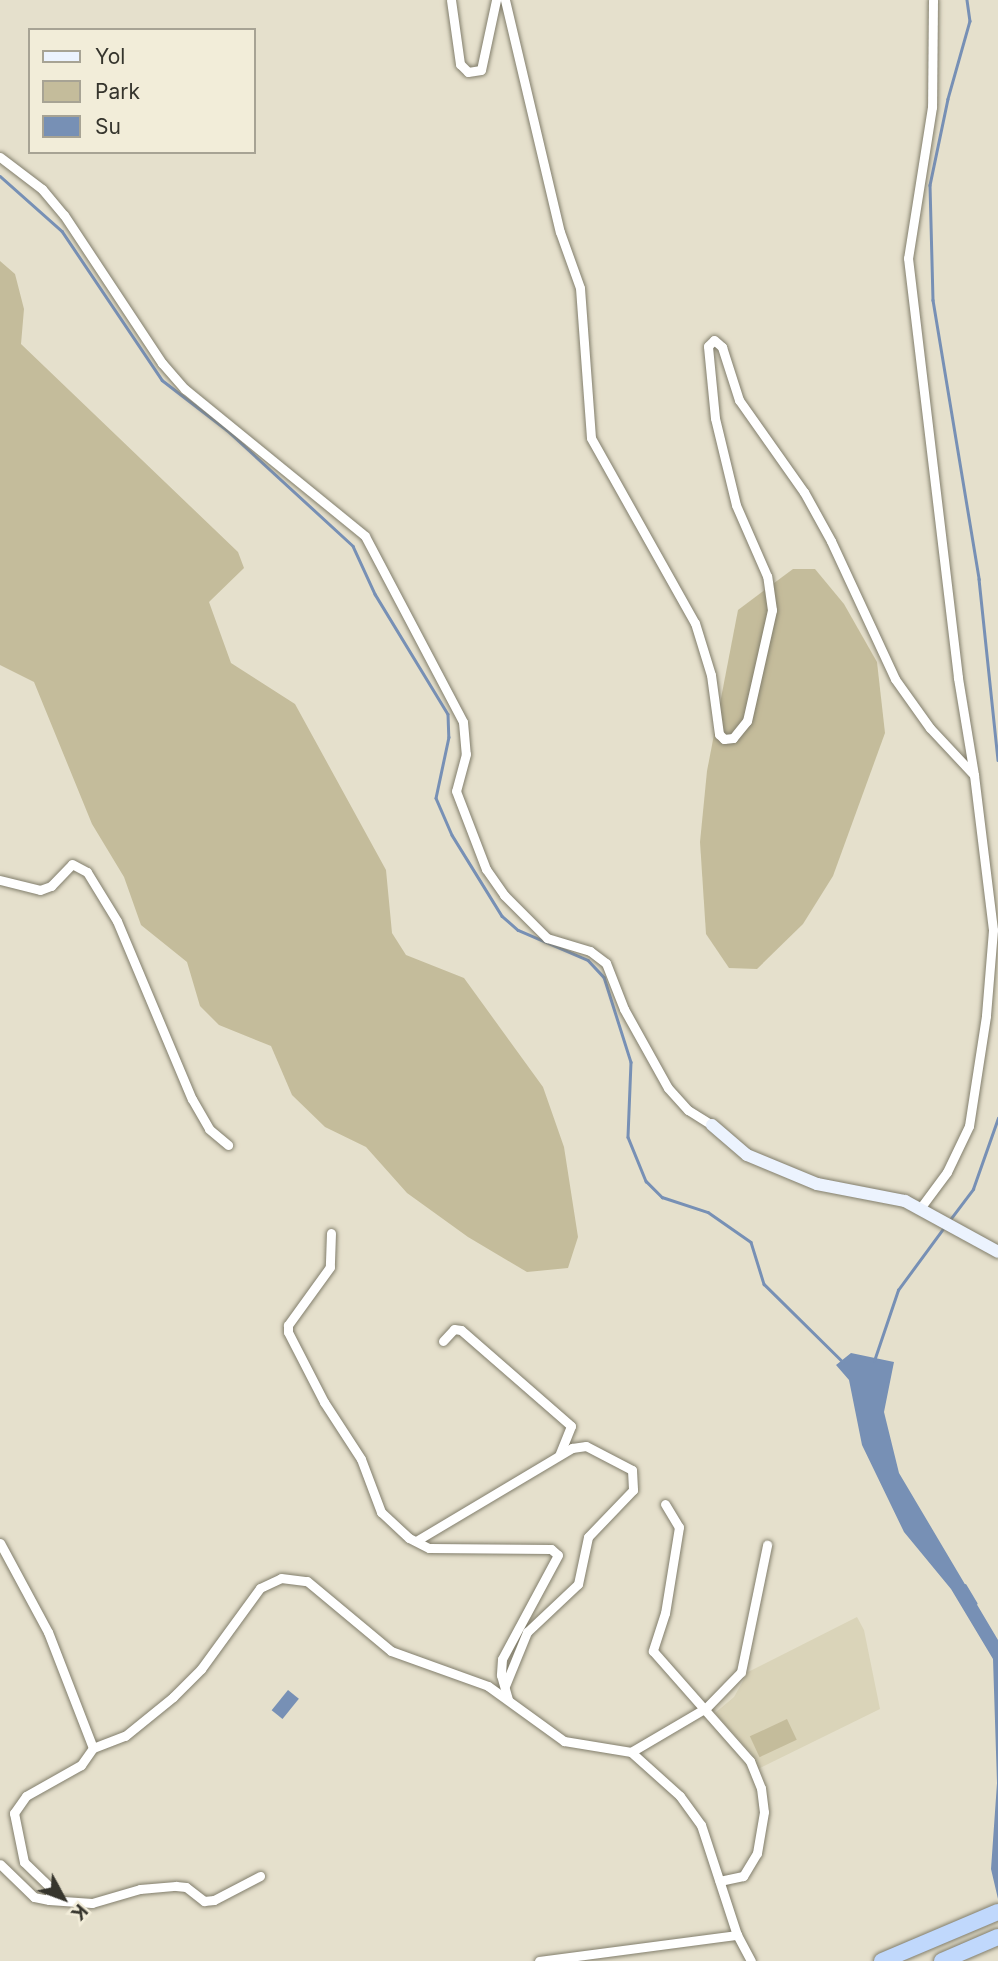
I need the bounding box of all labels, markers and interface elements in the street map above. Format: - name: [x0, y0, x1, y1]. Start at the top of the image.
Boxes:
- legend: [28, 28, 256, 154]
- text: Yol: [95, 44, 125, 69]
- text: Park: [95, 79, 140, 104]
- text: Su: [95, 114, 121, 139]
- north arrow: [28, 1863, 98, 1933]
- text: K: [66, 1899, 92, 1925]

